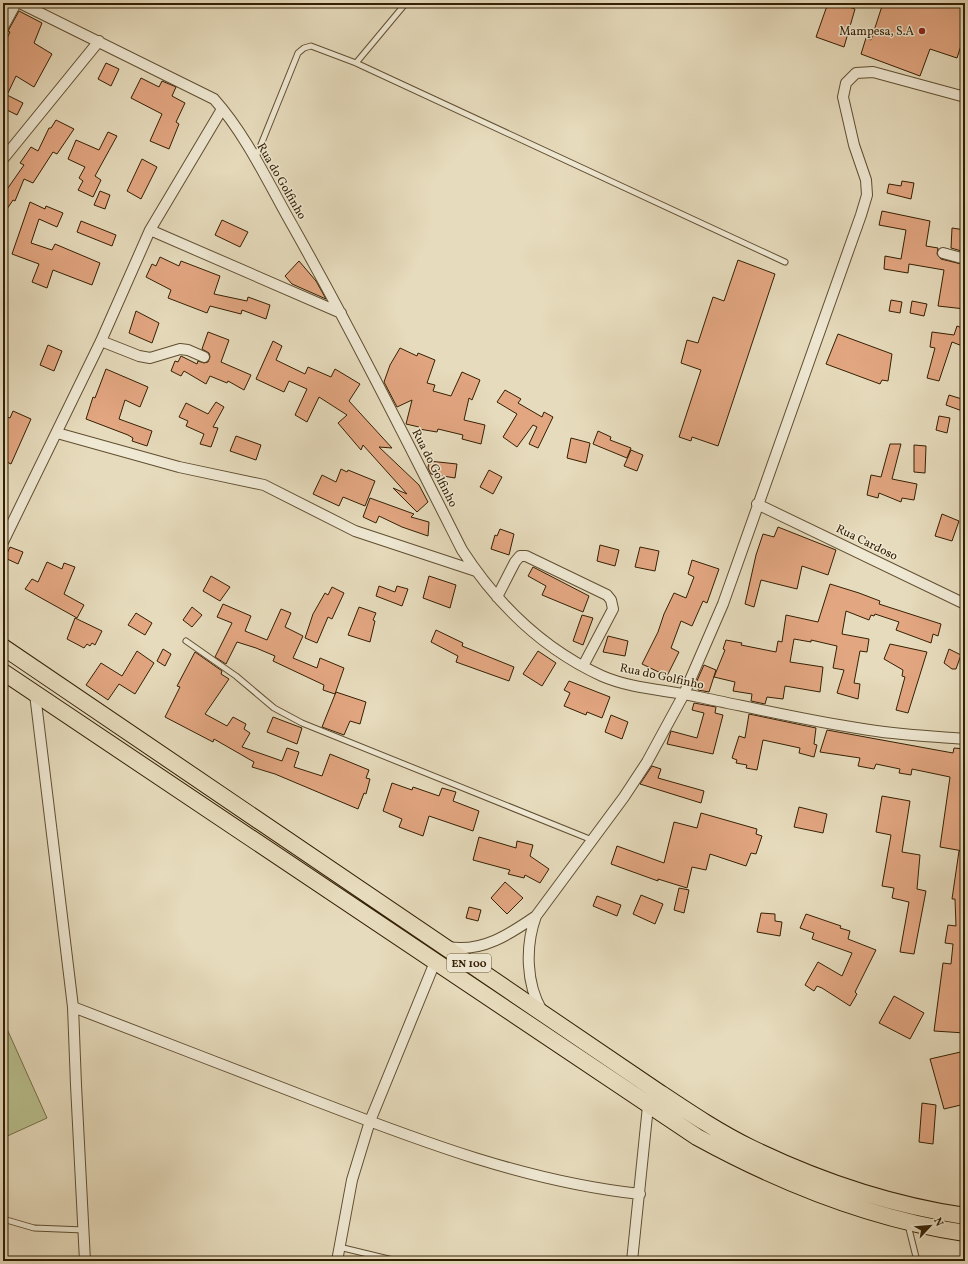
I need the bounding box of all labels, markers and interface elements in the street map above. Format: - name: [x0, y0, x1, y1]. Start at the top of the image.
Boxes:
- place label: Mampesa, S.A: [839, 24, 915, 40]
- marker: Mampesa, S.A: [917, 26, 927, 36]
- street label: Rua do Golfinho: [253, 140, 310, 223]
- street label: Rua do Golfinho: [408, 427, 461, 510]
- street label: Rua Cardoso: [833, 521, 900, 565]
- street label: Rua do Golfinho: [618, 660, 705, 694]
- road number: EN 100: [447, 954, 491, 972]
- north arrow: [910, 1206, 950, 1246]
- text: N: [929, 1215, 946, 1229]

